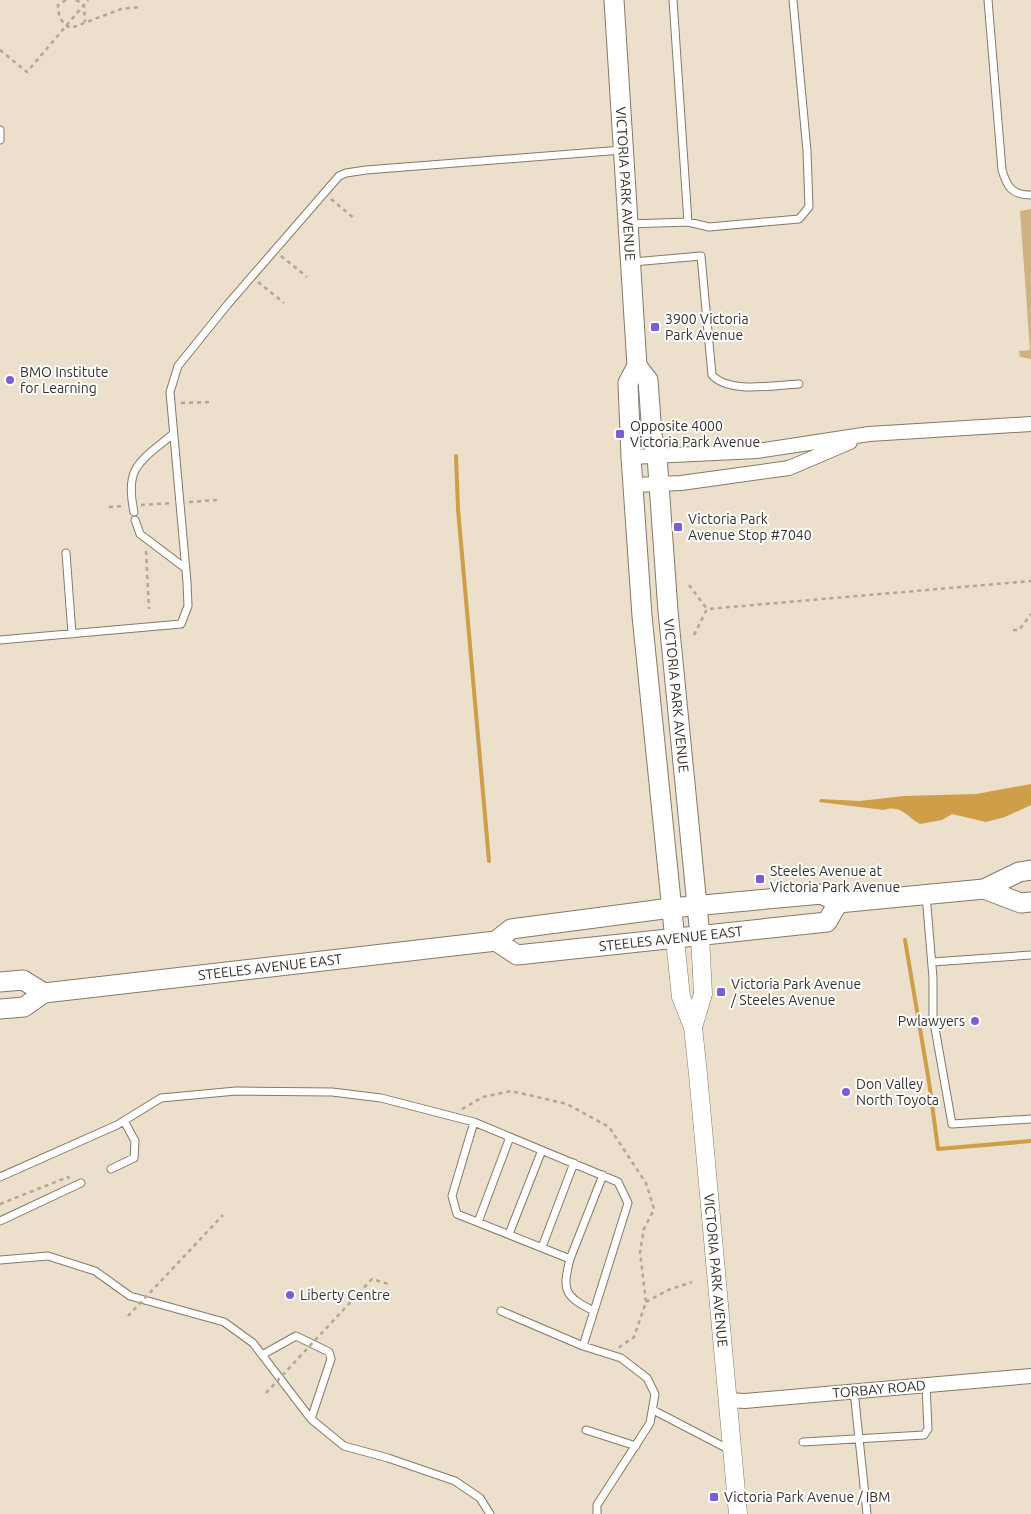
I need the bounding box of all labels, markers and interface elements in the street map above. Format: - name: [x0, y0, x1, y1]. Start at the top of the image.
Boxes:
- street label: VICTORIA PARK AVENUE: [613, 106, 638, 261]
- place label: 3900 Victoria Park Avenue: [665, 311, 749, 343]
- marker: 3900 Victoria Park Avenue: [649, 321, 661, 333]
- place label: BMO Institute for Learning: [20, 364, 108, 396]
- marker: BMO Institute for Learning: [4, 374, 16, 386]
- place label: Opposite 4000 Victoria Park Avenue: [630, 418, 760, 450]
- marker: Opposite 4000 Victoria Park Avenue: [614, 428, 626, 440]
- place label: Victoria Park Avenue Stop #7040: [688, 511, 812, 543]
- marker: Victoria Park Avenue Stop #7040: [672, 521, 684, 533]
- street label: VICTORIA PARK AVENUE: [661, 618, 692, 773]
- place label: Steeles Avenue at Victoria Park Avenue: [770, 863, 900, 895]
- marker: Steeles Avenue at Victoria Park Avenue: [754, 873, 766, 885]
- street label: STEELES AVENUE EAST: [598, 923, 744, 954]
- street label: STEELES AVENUE EAST: [197, 951, 343, 983]
- place label: Victoria Park Avenue / Steeles Avenue: [730, 976, 861, 1008]
- marker: Victoria Park Avenue / Steeles Avenue: [715, 986, 727, 998]
- place label: Pwlawyers: [898, 1013, 965, 1029]
- marker: Pwlawyers: [969, 1015, 981, 1027]
- place label: Don Valley North Toyota: [856, 1076, 939, 1108]
- marker: Don Valley North Toyota: [840, 1086, 852, 1098]
- street label: VICTORIA PARK AVENUE: [701, 1193, 731, 1348]
- place label: Liberty Centre: [300, 1287, 390, 1303]
- marker: Liberty Centre: [284, 1289, 296, 1301]
- street label: TORBAY ROAD: [832, 1377, 927, 1401]
- place label: Victoria Park Avenue / IBM: [724, 1489, 890, 1505]
- marker: Victoria Park Avenue / IBM: [708, 1491, 720, 1503]

